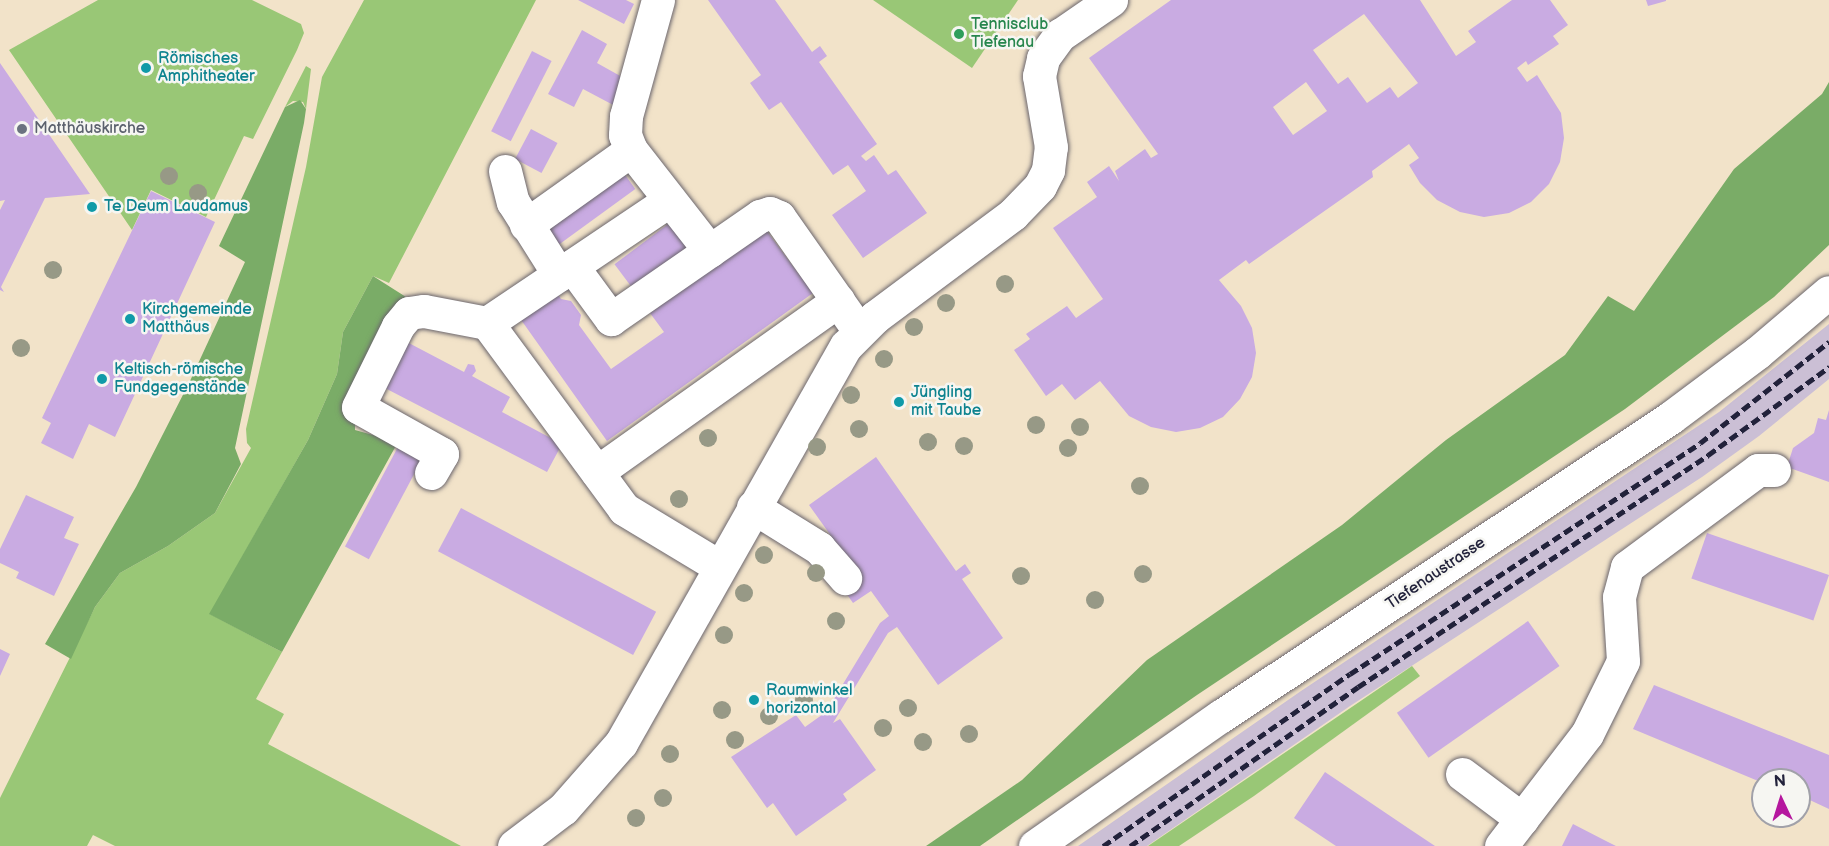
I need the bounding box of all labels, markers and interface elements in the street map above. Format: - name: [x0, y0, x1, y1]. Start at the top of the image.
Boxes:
- place label: Tennisclub Tiefenau: [971, 15, 1048, 53]
- marker: Tennisclub Tiefenau: [952, 27, 966, 41]
- place label: Römisches Amphitheater: [158, 49, 255, 87]
- marker: Römisches Amphitheater: [139, 61, 153, 75]
- place label: Matthäuskirche: [34, 119, 145, 139]
- marker: Matthäuskirche: [15, 122, 29, 136]
- place label: Te Deum Laudamus: [104, 197, 248, 217]
- marker: Te Deum Laudamus: [85, 200, 99, 214]
- place label: Kirchgemeinde Matthäus: [142, 300, 252, 338]
- marker: Kirchgemeinde Matthäus: [123, 312, 137, 326]
- place label: Keltisch-römische Fundgegenstände: [114, 360, 246, 398]
- marker: Keltisch-römische Fundgegenstände: [95, 372, 109, 386]
- place label: Jüngling mit Taube: [911, 383, 982, 421]
- marker: Jüngling mit Taube: [892, 395, 906, 409]
- street label: Tiefenaustrasse: [1383, 534, 1489, 614]
- place label: Raumwinkel horizontal: [766, 681, 853, 719]
- marker: Raumwinkel horizontal: [747, 693, 761, 707]
- north arrow: [1751, 768, 1811, 828]
- text: N: [1773, 772, 1787, 791]

